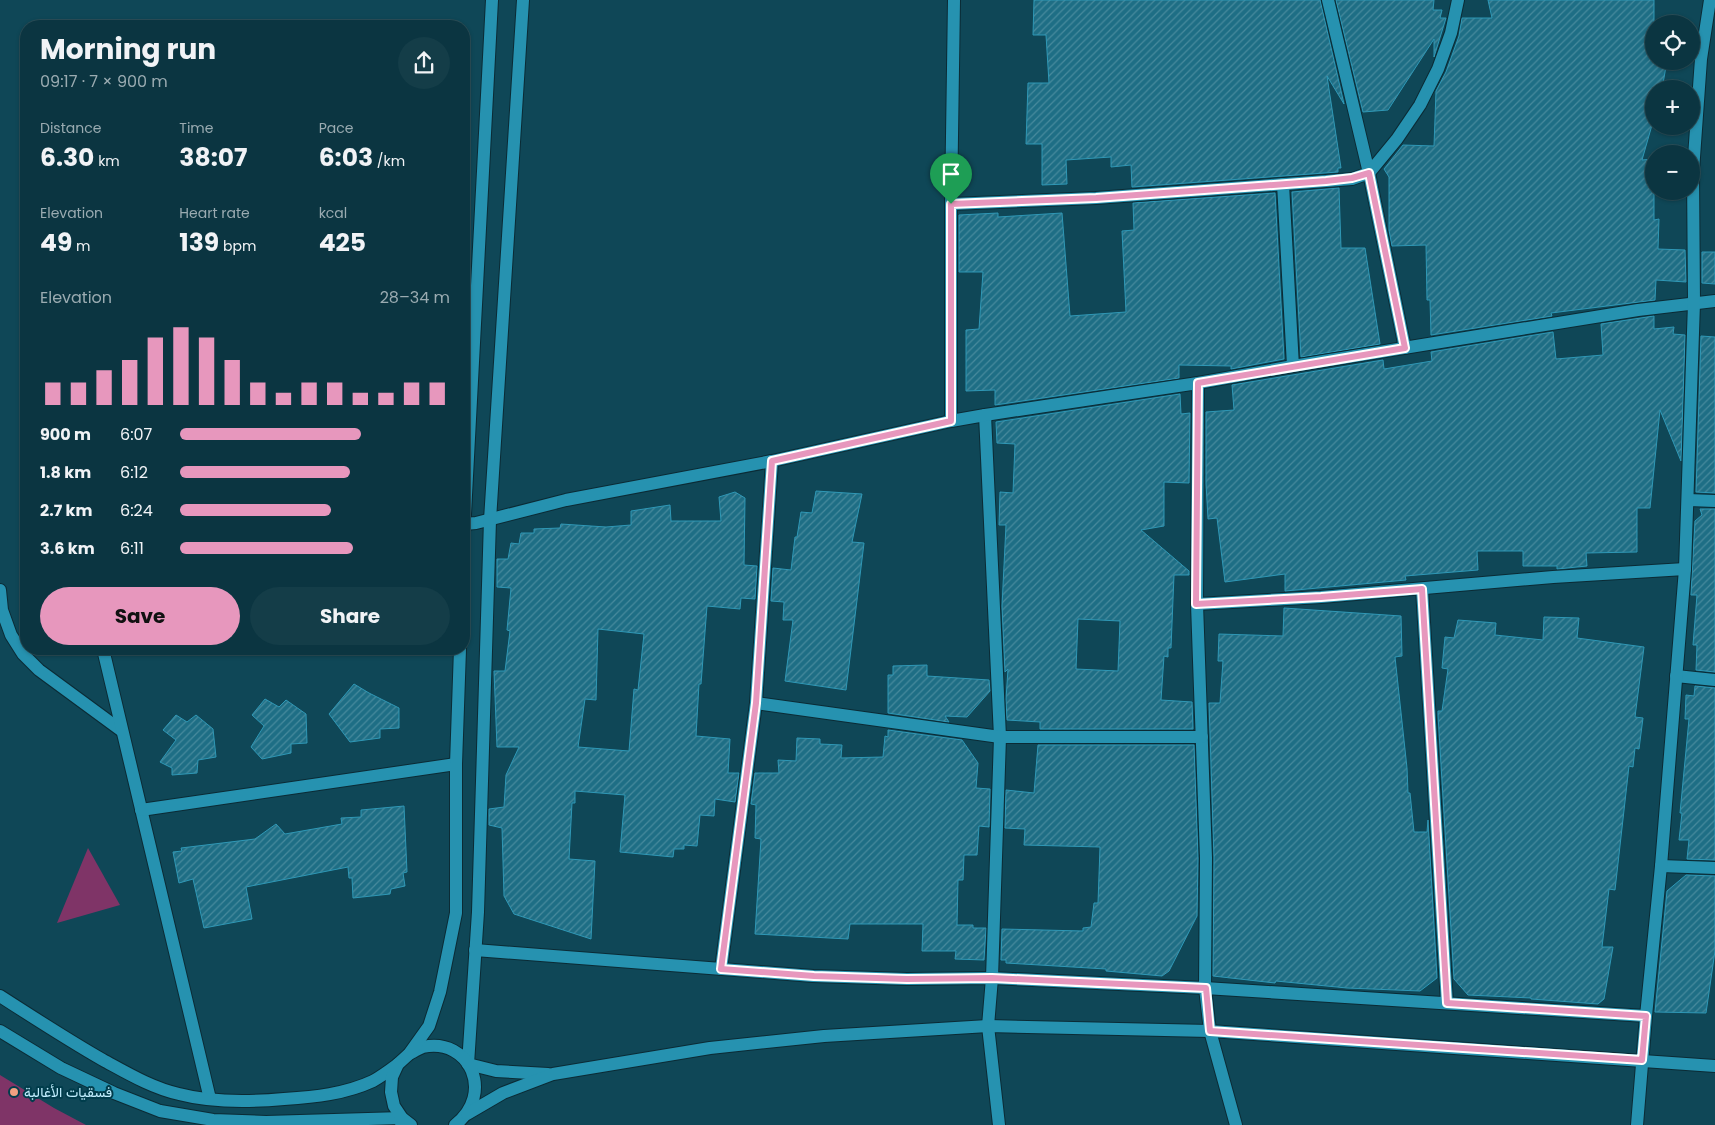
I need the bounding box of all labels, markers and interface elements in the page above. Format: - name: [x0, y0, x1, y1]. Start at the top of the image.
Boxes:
- map controls: [1645, 15, 1700, 200]
- button: locate: [1645, 15, 1700, 70]
- text: Morning run: [40, 30, 216, 69]
- button: share: [398, 37, 450, 89]
- text: 09:17 · 7 × 900 m: [40, 70, 168, 93]
- button: +: [1645, 80, 1700, 135]
- text: Distance: [40, 118, 101, 138]
- text: Time: [179, 118, 213, 138]
- text: Pace: [319, 118, 353, 138]
- text: 6.30: [40, 140, 94, 175]
- text: 38:07: [179, 140, 247, 175]
- text: 6:03: [319, 140, 373, 175]
- button: −: [1645, 145, 1700, 200]
- text: km: [94, 151, 120, 171]
- text: /km: [373, 151, 405, 171]
- pin: [930, 153, 972, 204]
- icon: arrive: [937, 160, 965, 188]
- text: Elevation: [40, 203, 103, 223]
- text: Heart rate: [179, 203, 250, 223]
- text: kcal: [319, 203, 347, 223]
- text: 49: [40, 225, 72, 260]
- text: 139: [179, 225, 219, 260]
- text: 425: [319, 225, 366, 260]
- text: m: [72, 236, 90, 256]
- text: bpm: [219, 236, 256, 256]
- text: Elevation: [40, 286, 112, 309]
- text: 28–34 m: [380, 286, 450, 309]
- text: 900 m: [40, 423, 91, 446]
- text: 6:07: [120, 423, 152, 446]
- text: 1.8 km: [40, 461, 91, 484]
- text: 6:12: [120, 461, 148, 484]
- text: 2.7 km: [40, 499, 92, 522]
- text: 6:24: [120, 499, 153, 522]
- text: 3.6 km: [40, 537, 95, 560]
- text: 6:11: [120, 537, 144, 560]
- button: Save: [40, 587, 240, 645]
- button: Share: [250, 587, 450, 645]
- place label: فسقيات الأغالبة: [24, 1082, 112, 1102]
- marker: فسقيات الأغالبة: [8, 1086, 20, 1098]

